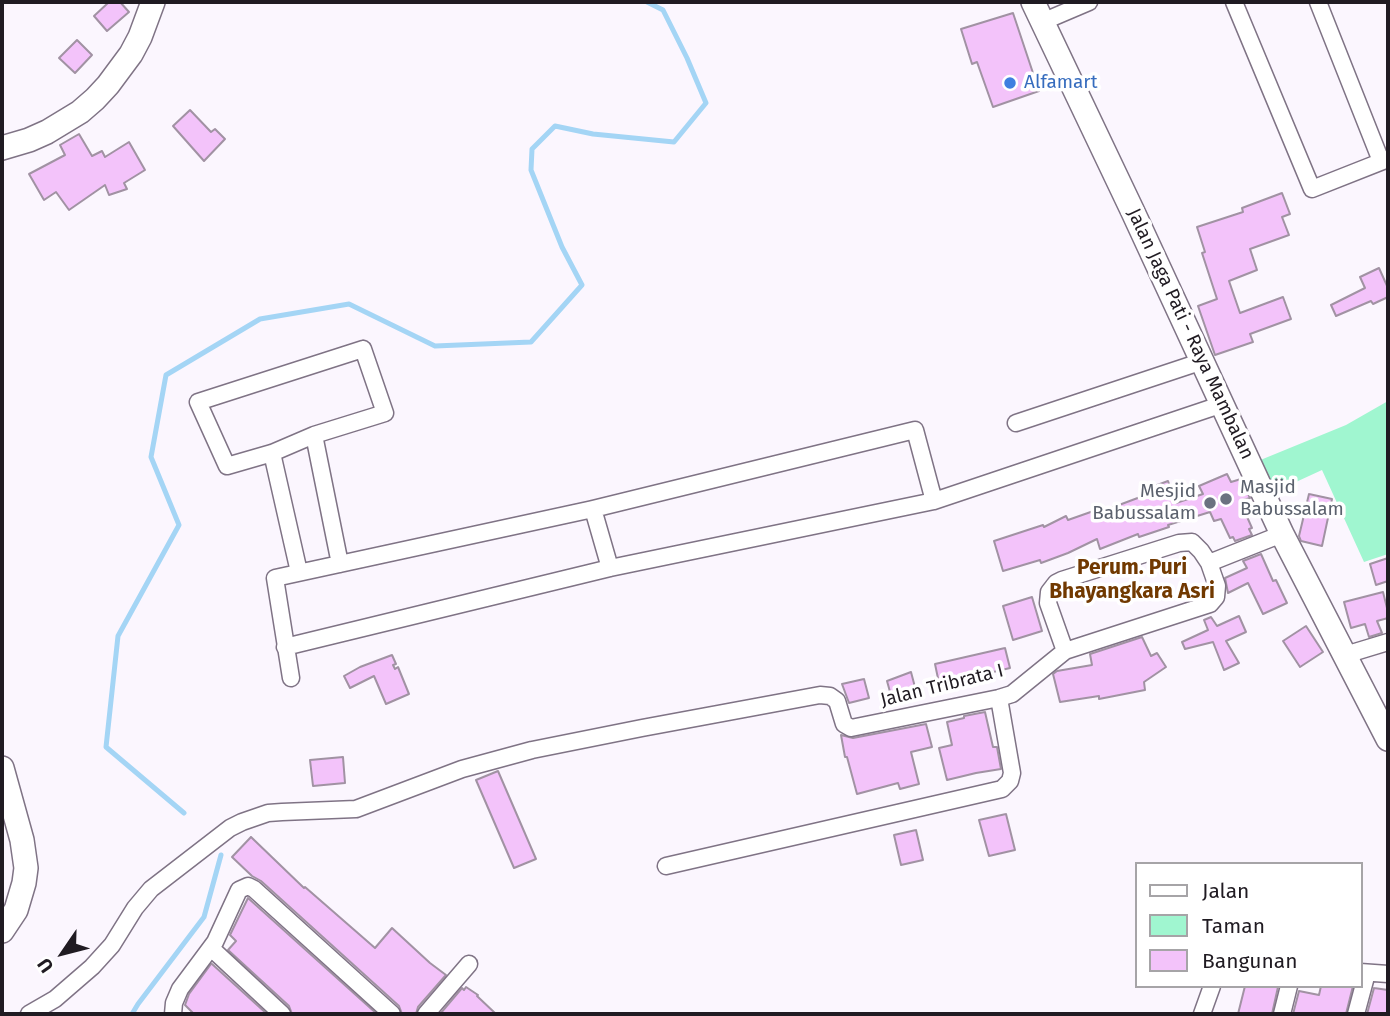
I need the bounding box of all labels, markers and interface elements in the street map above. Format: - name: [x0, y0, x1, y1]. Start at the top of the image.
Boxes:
- place label: Alfamart: [1024, 72, 1098, 94]
- marker: Alfamart: [1002, 75, 1018, 91]
- street label: Jalan Jaga Pati - Raya Mambalan: [1122, 205, 1258, 463]
- place label: Masjid Babussalam: [1240, 477, 1344, 521]
- place label: Mesjid Babussalam: [1092, 481, 1196, 525]
- marker: Masjid Babussalam: [1218, 491, 1234, 507]
- marker: Mesjid Babussalam: [1202, 495, 1218, 511]
- district label: Perum. Puri Bhayangkara Asri: [1049, 555, 1215, 605]
- street label: Jalan Tribrata I: [878, 660, 1006, 712]
- legend: [1134, 862, 1362, 988]
- text: Jalan: [1202, 878, 1249, 904]
- text: Taman: [1202, 913, 1265, 939]
- north arrow: [28, 918, 98, 988]
- text: Bangunan: [1202, 948, 1297, 974]
- text: U: [32, 954, 58, 977]

